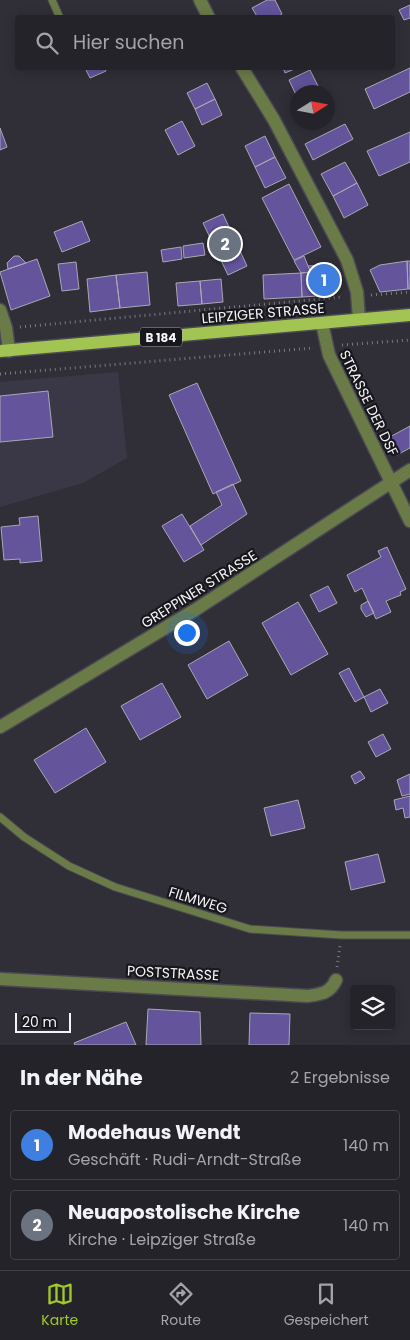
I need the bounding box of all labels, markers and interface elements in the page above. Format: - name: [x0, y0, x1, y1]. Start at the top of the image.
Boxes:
- search box: [15, 15, 395, 70]
- icon: search: [33, 29, 61, 57]
- text: Hier suchen: [73, 29, 184, 56]
- north arrow: [290, 85, 335, 130]
- pin: 2: [209, 225, 241, 263]
- pin: 1: [308, 261, 340, 299]
- street label: LEIPZIGER STRASSE: [201, 298, 325, 328]
- road number: B 184: [140, 328, 182, 347]
- street label: STRASSE DER DSF: [335, 347, 403, 459]
- street label: GREPPINER STRASSE: [137, 545, 261, 633]
- your location: [174, 620, 200, 646]
- street label: FILMWEG: [166, 882, 230, 918]
- street label: POSTSTRASSE: [126, 961, 220, 985]
- map controls: [350, 985, 395, 1030]
- button: layers: [350, 985, 395, 1030]
- scale bar: [15, 1010, 71, 1033]
- text: 20 m: [22, 1012, 57, 1032]
- text: In der Nähe: [20, 1063, 143, 1092]
- text: 2 Ergebnisse: [290, 1066, 390, 1089]
- text: Modehaus Wendt: [68, 1119, 240, 1146]
- text: 1: [34, 1134, 40, 1157]
- text: 140 m: [343, 1134, 389, 1157]
- text: Geschäft · Rudi-Arndt-Straße: [68, 1148, 301, 1171]
- text: Neuapostolische Kirche: [68, 1199, 300, 1226]
- text: 2: [32, 1214, 42, 1237]
- text: 140 m: [343, 1214, 389, 1237]
- text: Kirche · Leipziger Straße: [68, 1228, 256, 1251]
- tab: Karte: [41, 1280, 78, 1331]
- tab: Route: [161, 1280, 201, 1331]
- tab: Gespeichert: [284, 1280, 369, 1331]

